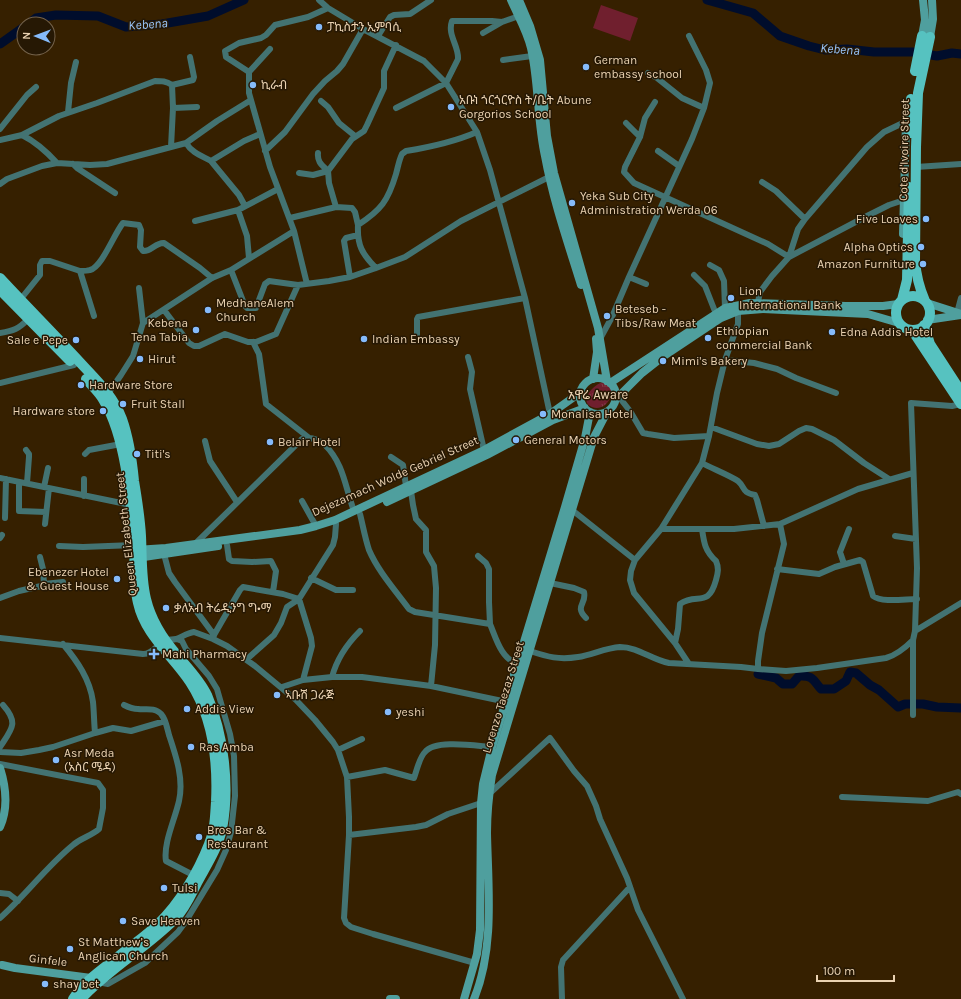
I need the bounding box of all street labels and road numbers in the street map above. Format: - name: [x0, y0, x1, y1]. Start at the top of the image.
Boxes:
- street label: Cote d'Ivoire Street: [896, 98, 912, 201]
- street label: Dejezamach Wolde Gebriel Street: [309, 433, 481, 519]
- street label: Queen Elizabeth Street: [112, 471, 139, 597]
- street label: Lorenzo Taezaz Street: [479, 639, 527, 755]
- street label: Ginfele: [28, 951, 68, 969]

